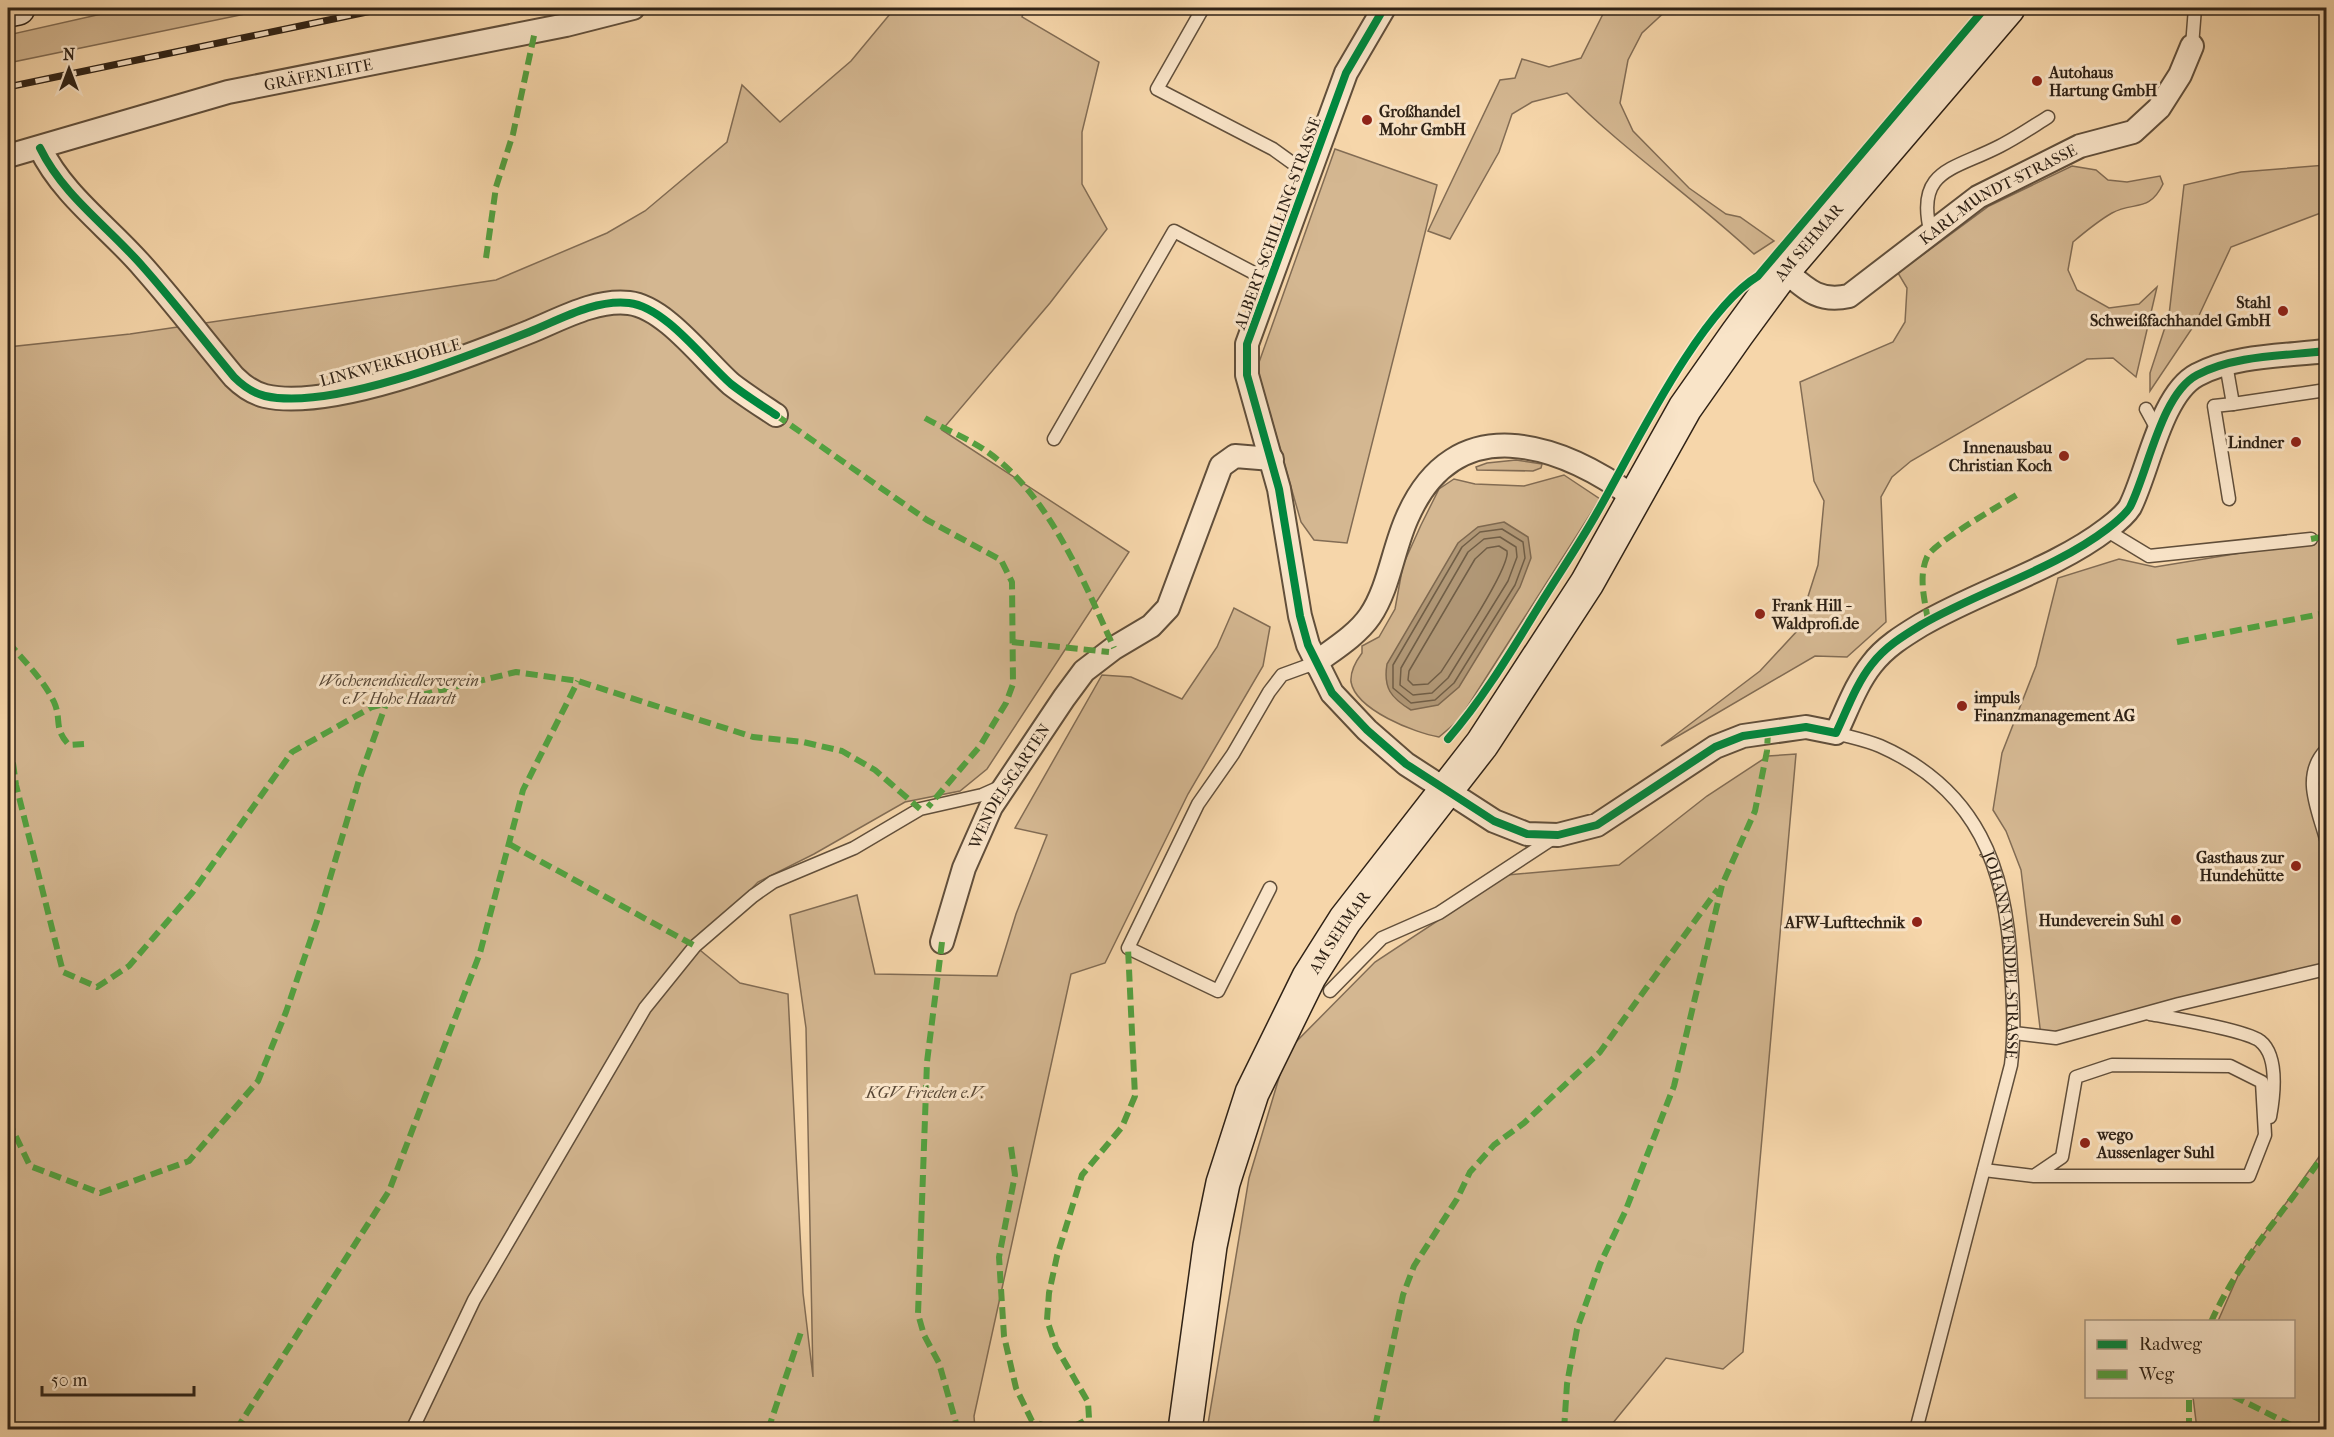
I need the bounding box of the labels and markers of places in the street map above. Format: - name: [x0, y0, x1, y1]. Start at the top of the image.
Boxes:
- place label: Autohaus Hartung GmbH: [2048, 63, 2158, 101]
- marker: Autohaus Hartung GmbH: [2030, 74, 2044, 88]
- place label: Großhandel Mohr GmbH: [1378, 102, 1466, 139]
- marker: Großhandel Mohr GmbH: [1360, 113, 1374, 127]
- place label: Stahl Schweißfachhandel GmbH: [2090, 293, 2272, 330]
- marker: Stahl Schweißfachhandel GmbH: [2276, 304, 2290, 318]
- place label: Lindner: [2228, 433, 2285, 452]
- marker: Lindner: [2289, 435, 2303, 449]
- place label: Innenausbau Christian Koch: [1949, 438, 2053, 475]
- marker: Innenausbau Christian Koch: [2057, 449, 2071, 463]
- place label: Frank Hill - Waldprofi.de: [1771, 596, 1859, 634]
- marker: Frank Hill - Waldprofi.de: [1753, 607, 1767, 621]
- place label: impuls Finanzmanagement AG: [1973, 688, 2136, 726]
- marker: impuls Finanzmanagement AG: [1955, 699, 1969, 713]
- place label: Gasthaus zur Hundehütte: [2196, 848, 2285, 885]
- marker: Gasthaus zur Hundehütte: [2289, 859, 2303, 873]
- place label: Hundeverein Suhl: [2038, 911, 2165, 930]
- place label: AFW-Lufttechnik: [1784, 913, 1906, 932]
- marker: Hundeverein Suhl: [2169, 913, 2183, 927]
- marker: AFW-Lufttechnik: [1910, 915, 1924, 929]
- place label: wego Aussenlager Suhl: [2096, 1125, 2215, 1163]
- marker: wego Aussenlager Suhl: [2078, 1136, 2092, 1150]

